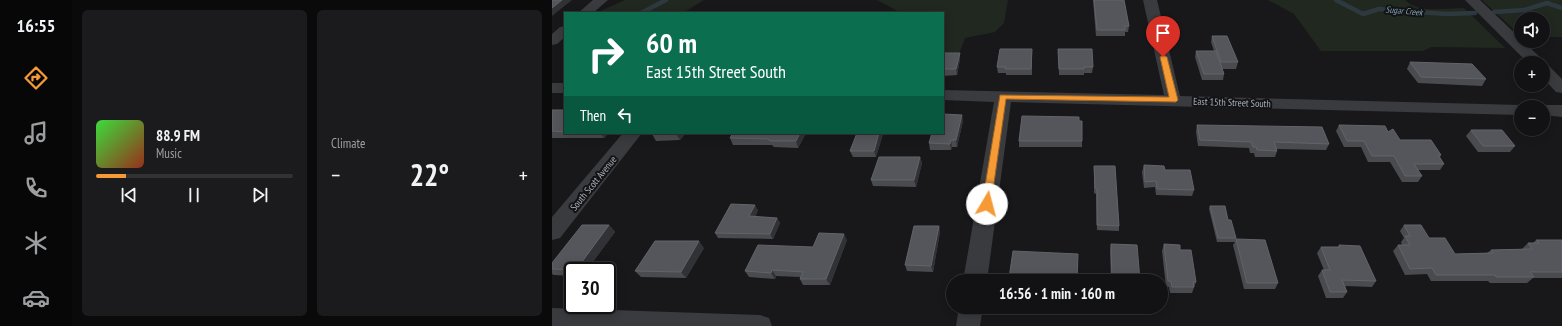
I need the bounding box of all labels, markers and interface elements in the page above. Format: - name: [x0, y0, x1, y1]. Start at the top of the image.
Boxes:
- water label: Sugar Creek: [1385, 3, 1424, 18]
- map controls: [1514, 12, 1550, 136]
- button: sound: [1514, 12, 1550, 48]
- text: 16:55: [17, 14, 55, 37]
- pin: [1146, 16, 1180, 57]
- icon: arrive: [1152, 22, 1174, 44]
- text: 60 m: [646, 24, 697, 61]
- icon: right: [580, 28, 632, 80]
- button: +: [1514, 56, 1550, 92]
- text: East 15th Street South: [646, 60, 786, 83]
- icon: directions: [22, 64, 50, 92]
- street label: East 15th Street South: [1193, 95, 1271, 110]
- button: −: [1514, 100, 1550, 136]
- icon: left: [614, 104, 636, 126]
- text: Then: [580, 106, 606, 125]
- icon: music: [22, 119, 50, 147]
- text: 88.9 FM: [156, 126, 200, 145]
- text: Climate: [331, 135, 365, 152]
- text: Music: [156, 145, 182, 162]
- street label: South Scott Avenue: [567, 153, 619, 213]
- text: 22°: [410, 155, 449, 194]
- text: −: [331, 161, 340, 189]
- text: +: [519, 161, 528, 189]
- icon: phone: [22, 174, 50, 202]
- position arrow: [966, 183, 1008, 225]
- icon: previous: [118, 184, 140, 206]
- icon: pause: [183, 184, 205, 206]
- icon: next: [249, 184, 271, 206]
- icon: climate: [22, 229, 50, 257]
- speed limit sign: 30: [564, 262, 616, 314]
- icon: car: [22, 284, 50, 312]
- text: 16:56 · 1 min · 160 m: [999, 284, 1115, 303]

